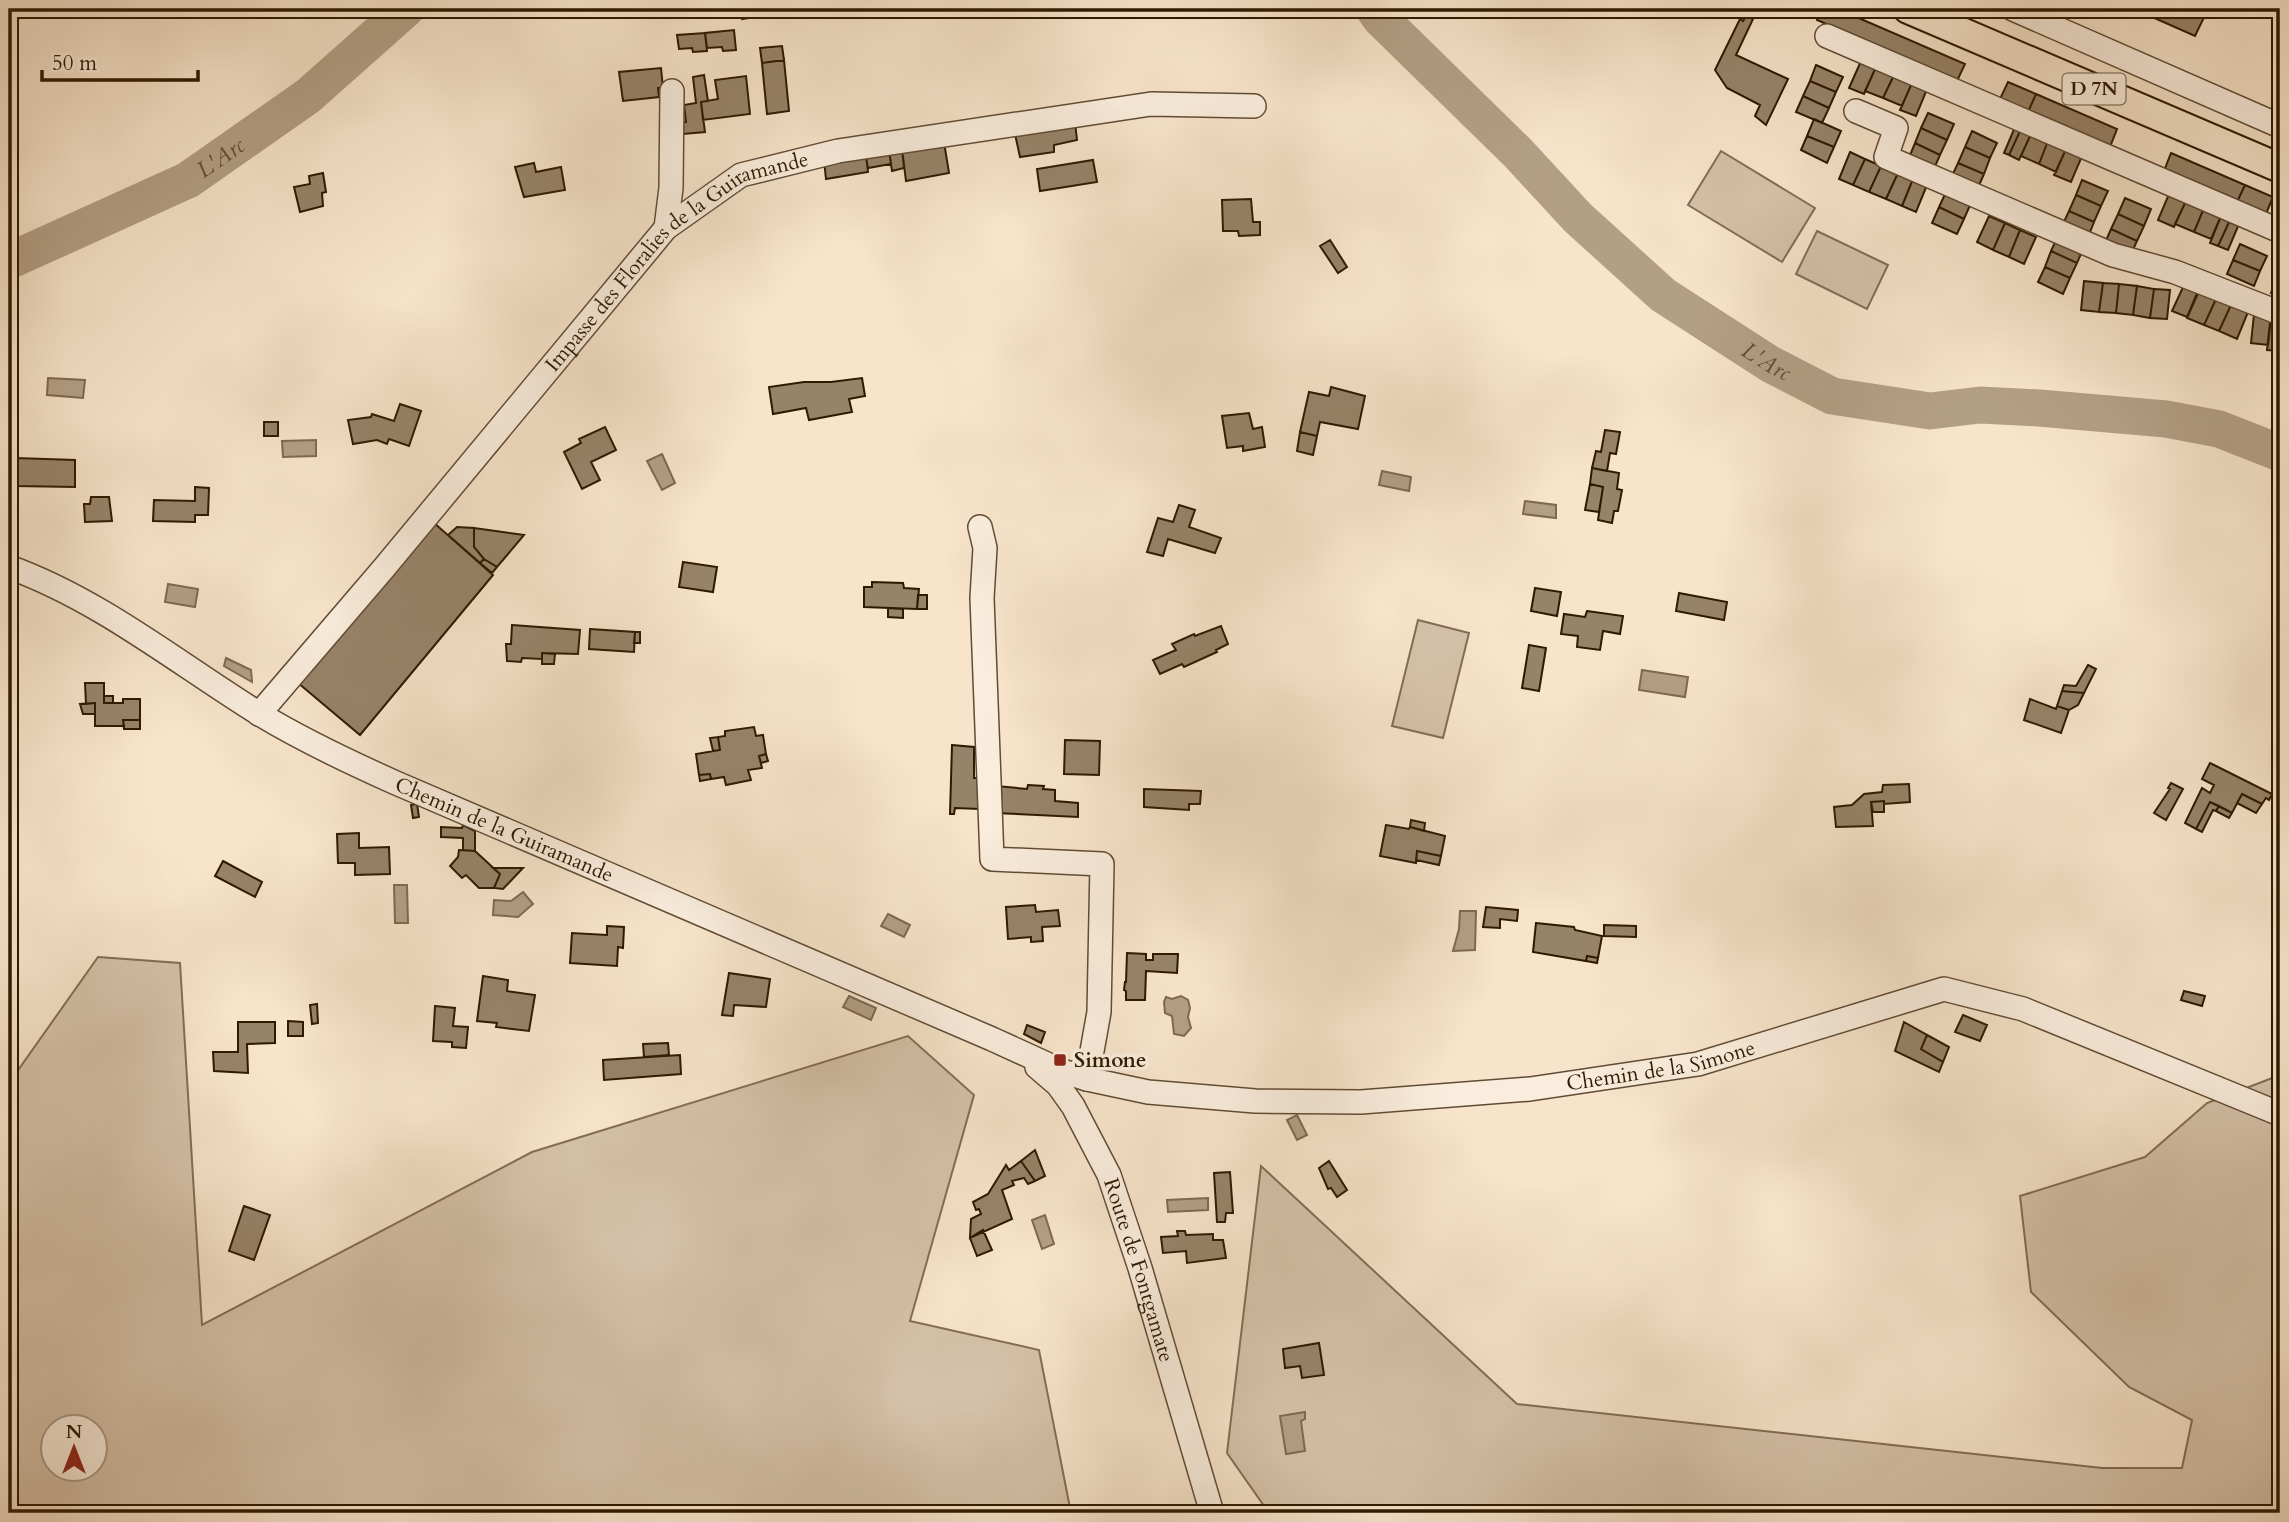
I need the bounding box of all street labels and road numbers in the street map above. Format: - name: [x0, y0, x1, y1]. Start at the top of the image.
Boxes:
- road number: D 7N: [2062, 74, 2126, 104]
- street label: Impasse des Floralies de la Guiramande: [538, 144, 811, 378]
- street label: Chemin de la Guiramande: [391, 770, 618, 889]
- street label: Chemin de la Simone: [1564, 1033, 1758, 1098]
- street label: Route de Fontgamate: [1097, 1174, 1181, 1366]

